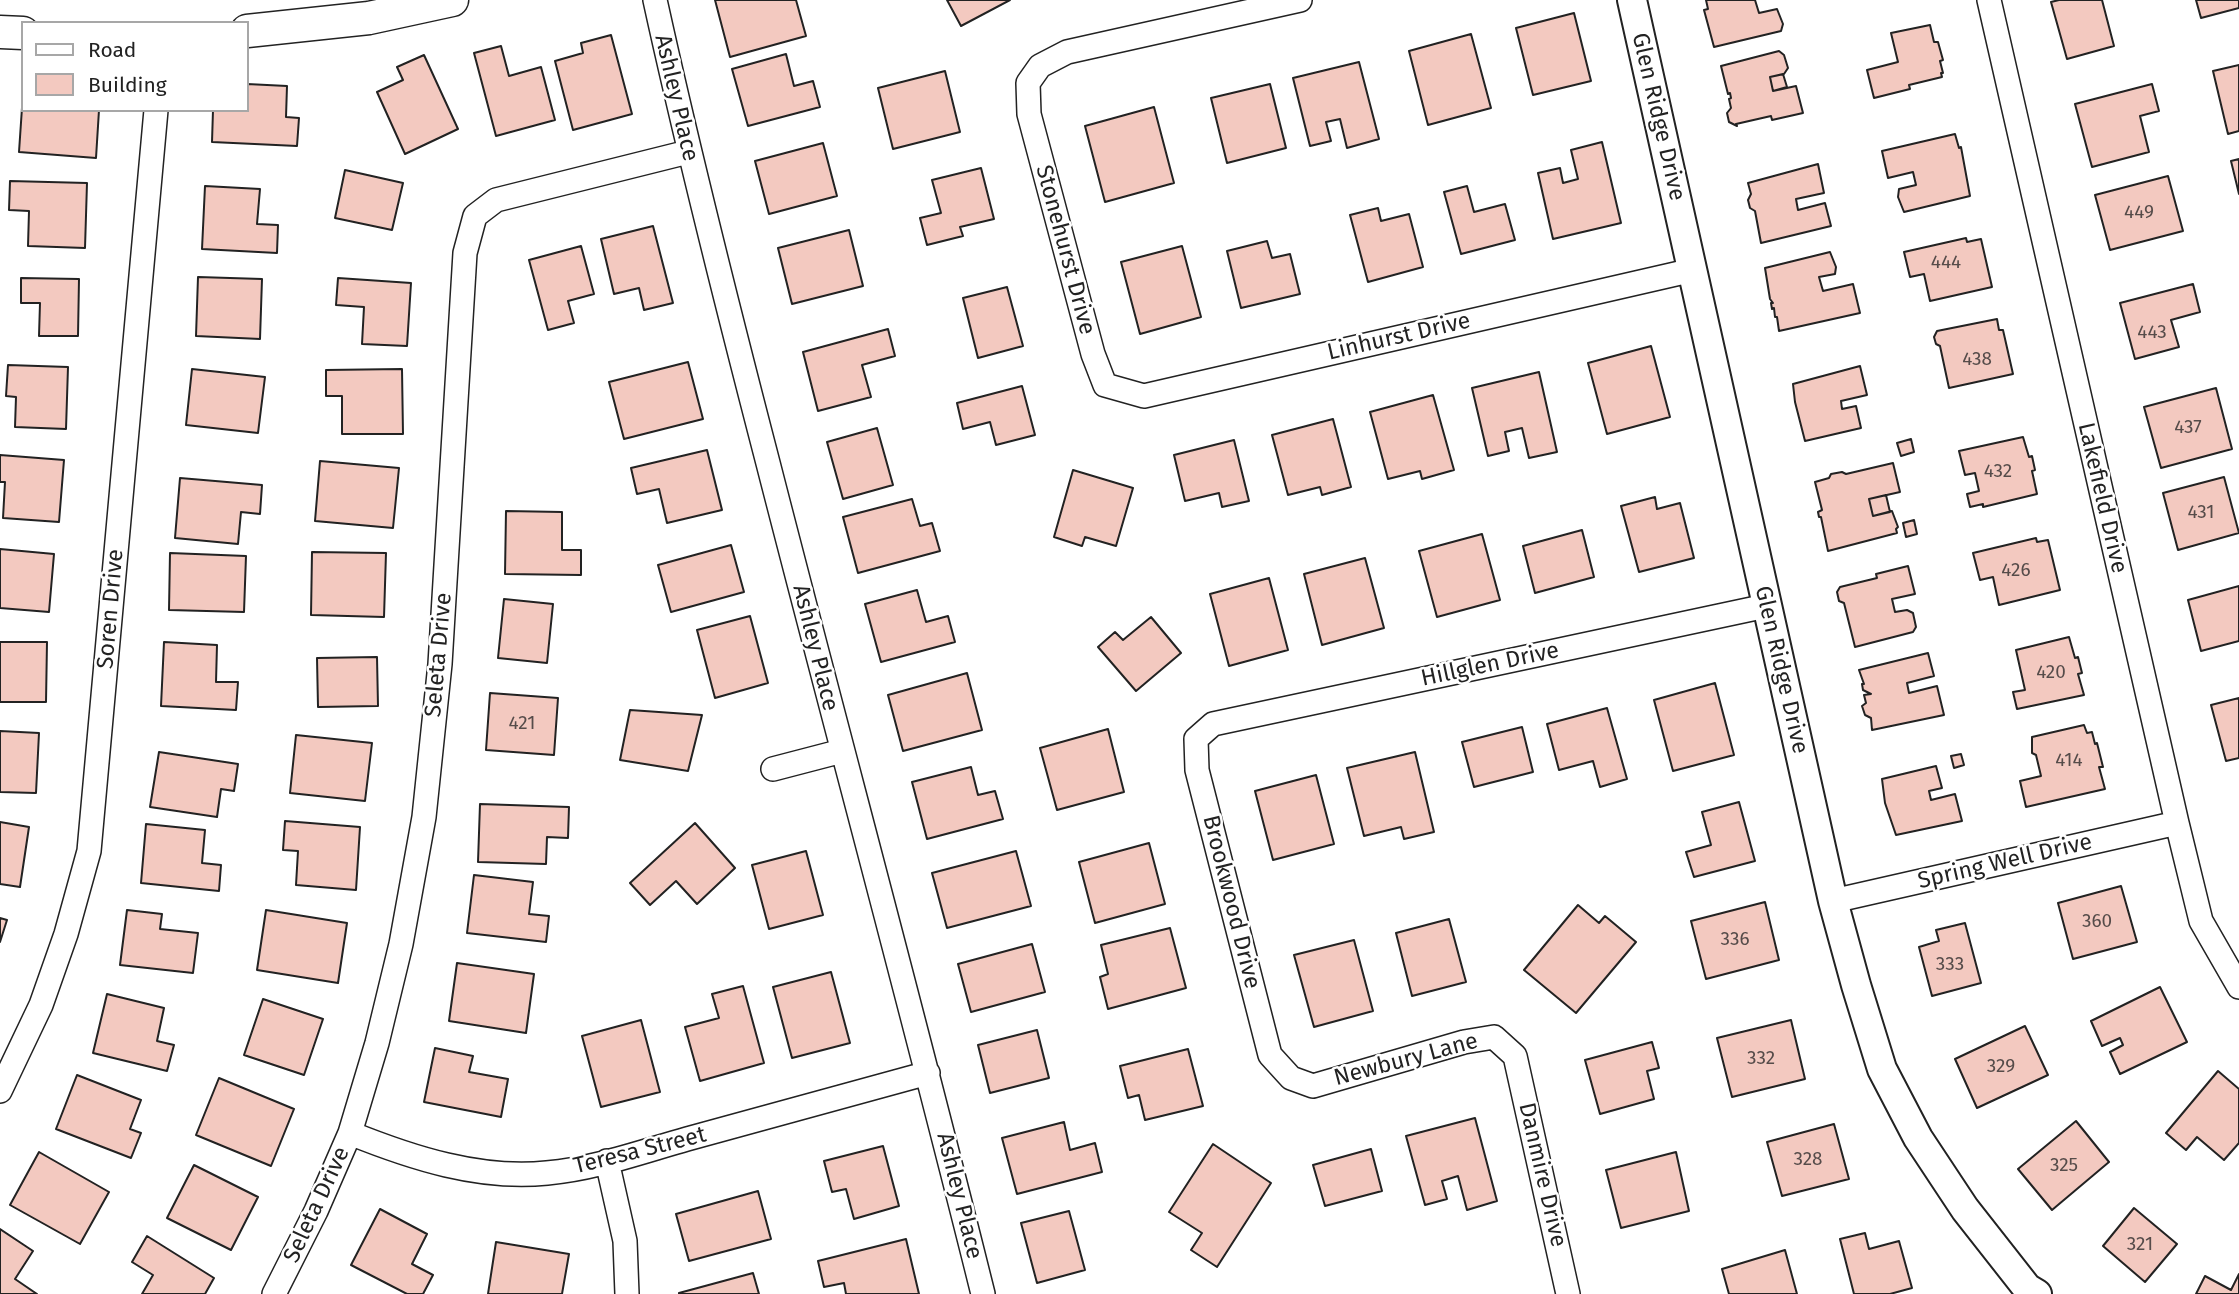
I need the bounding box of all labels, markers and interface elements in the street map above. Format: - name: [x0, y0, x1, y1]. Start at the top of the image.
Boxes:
- legend: [21, 21, 248, 112]
- street label: Glen Ridge Drive: [1625, 30, 1691, 204]
- street label: Ashley Place: [648, 32, 704, 164]
- text: Road: [88, 37, 136, 63]
- text: Building: [88, 72, 167, 98]
- street label: Stonehurst Drive: [1029, 162, 1101, 338]
- house number: 449: [2124, 202, 2154, 224]
- house number: 444: [1931, 252, 1961, 274]
- street label: Linhurst Drive: [1325, 307, 1473, 367]
- house number: 443: [2137, 322, 2167, 344]
- house number: 438: [1962, 349, 1992, 371]
- house number: 437: [2174, 417, 2202, 439]
- street label: Lakefield Drive: [2071, 420, 2133, 576]
- house number: 432: [1984, 461, 2012, 483]
- house number: 431: [2187, 502, 2215, 524]
- street label: Soren Drive: [92, 548, 130, 670]
- house number: 426: [2001, 560, 2031, 582]
- street label: Ashley Place: [786, 582, 844, 714]
- street label: Glen Ridge Drive: [1748, 583, 1814, 757]
- street label: Seleta Drive: [420, 592, 458, 718]
- street label: Hillglen Drive: [1419, 637, 1561, 693]
- house number: 420: [2036, 662, 2066, 684]
- house number: 421: [509, 713, 535, 735]
- house number: 414: [2055, 750, 2083, 772]
- street label: Brookwood Drive: [1196, 812, 1266, 992]
- street label: Spring Well Drive: [1915, 829, 2095, 895]
- house number: 360: [2082, 911, 2112, 933]
- house number: 336: [1720, 929, 1750, 951]
- house number: 333: [1936, 954, 1964, 976]
- street label: Newbury Lane: [1331, 1028, 1481, 1092]
- house number: 332: [1747, 1048, 1775, 1070]
- house number: 329: [1987, 1056, 2015, 1078]
- street label: Danmire Drive: [1512, 1100, 1572, 1250]
- street label: Teresa Street: [571, 1121, 709, 1181]
- street label: Ashley Place: [930, 1130, 988, 1262]
- street label: Seleta Drive: [278, 1143, 356, 1267]
- house number: 328: [1793, 1149, 1823, 1171]
- house number: 325: [2050, 1155, 2078, 1177]
- house number: 321: [2127, 1234, 2153, 1256]

